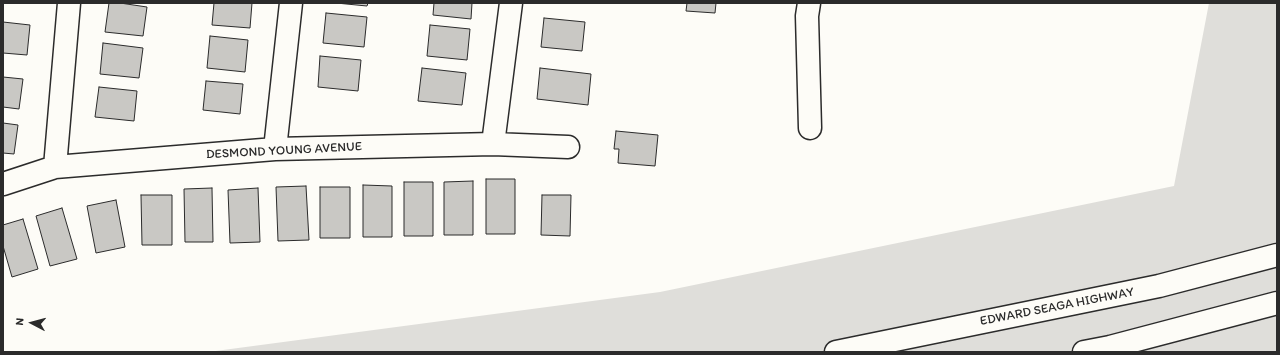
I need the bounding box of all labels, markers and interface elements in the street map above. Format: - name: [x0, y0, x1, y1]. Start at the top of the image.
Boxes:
- street label: DESMOND YOUNG AVENUE: [206, 139, 362, 163]
- street label: EDWARD SEAGA HIGHWAY: [979, 284, 1135, 330]
- north arrow: [12, 303, 52, 343]
- text: N: [13, 317, 26, 326]

